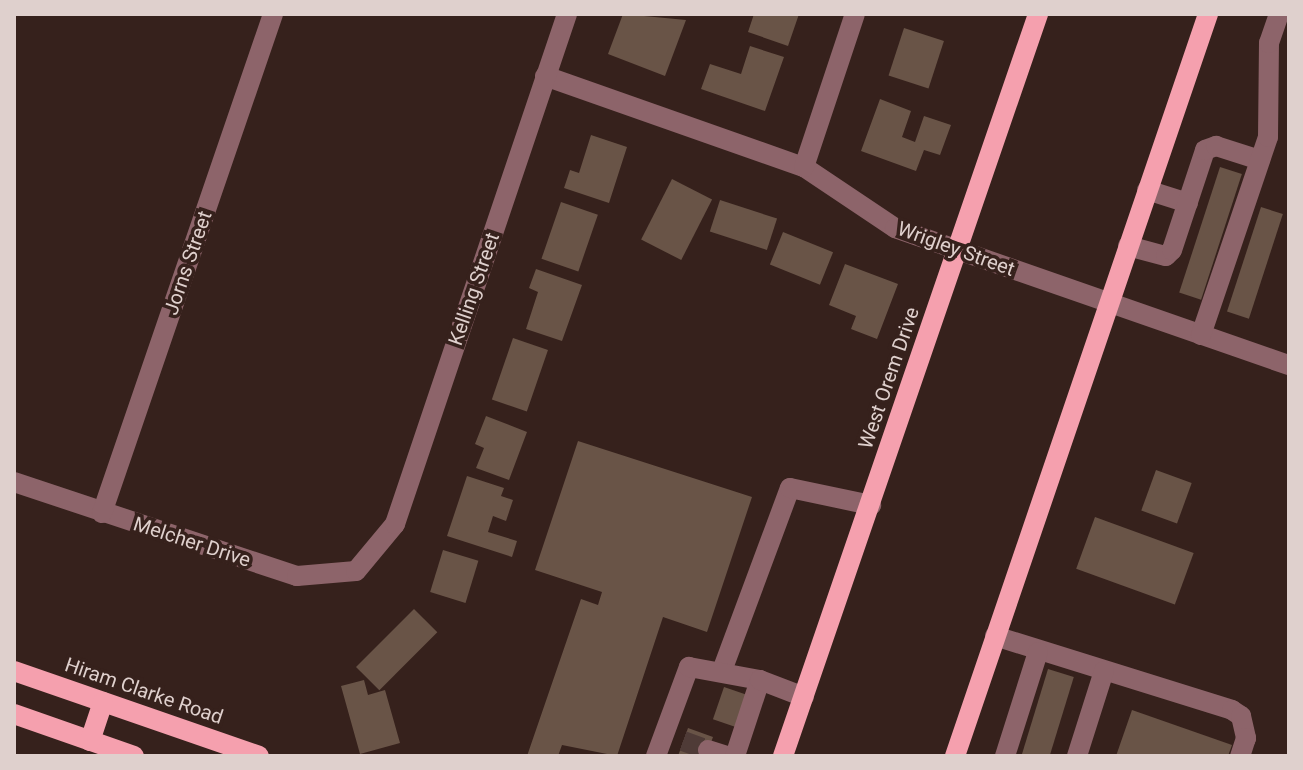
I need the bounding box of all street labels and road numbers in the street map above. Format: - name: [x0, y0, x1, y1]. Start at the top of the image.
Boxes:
- street label: Jorns Street: [159, 208, 217, 318]
- street label: Wrigley Street: [894, 217, 1018, 281]
- street label: Kelling Street: [444, 230, 504, 348]
- street label: West Orem Drive: [854, 304, 924, 452]
- street label: Melcher Drive: [130, 512, 254, 572]
- street label: Hiram Clarke Road: [62, 653, 226, 729]

